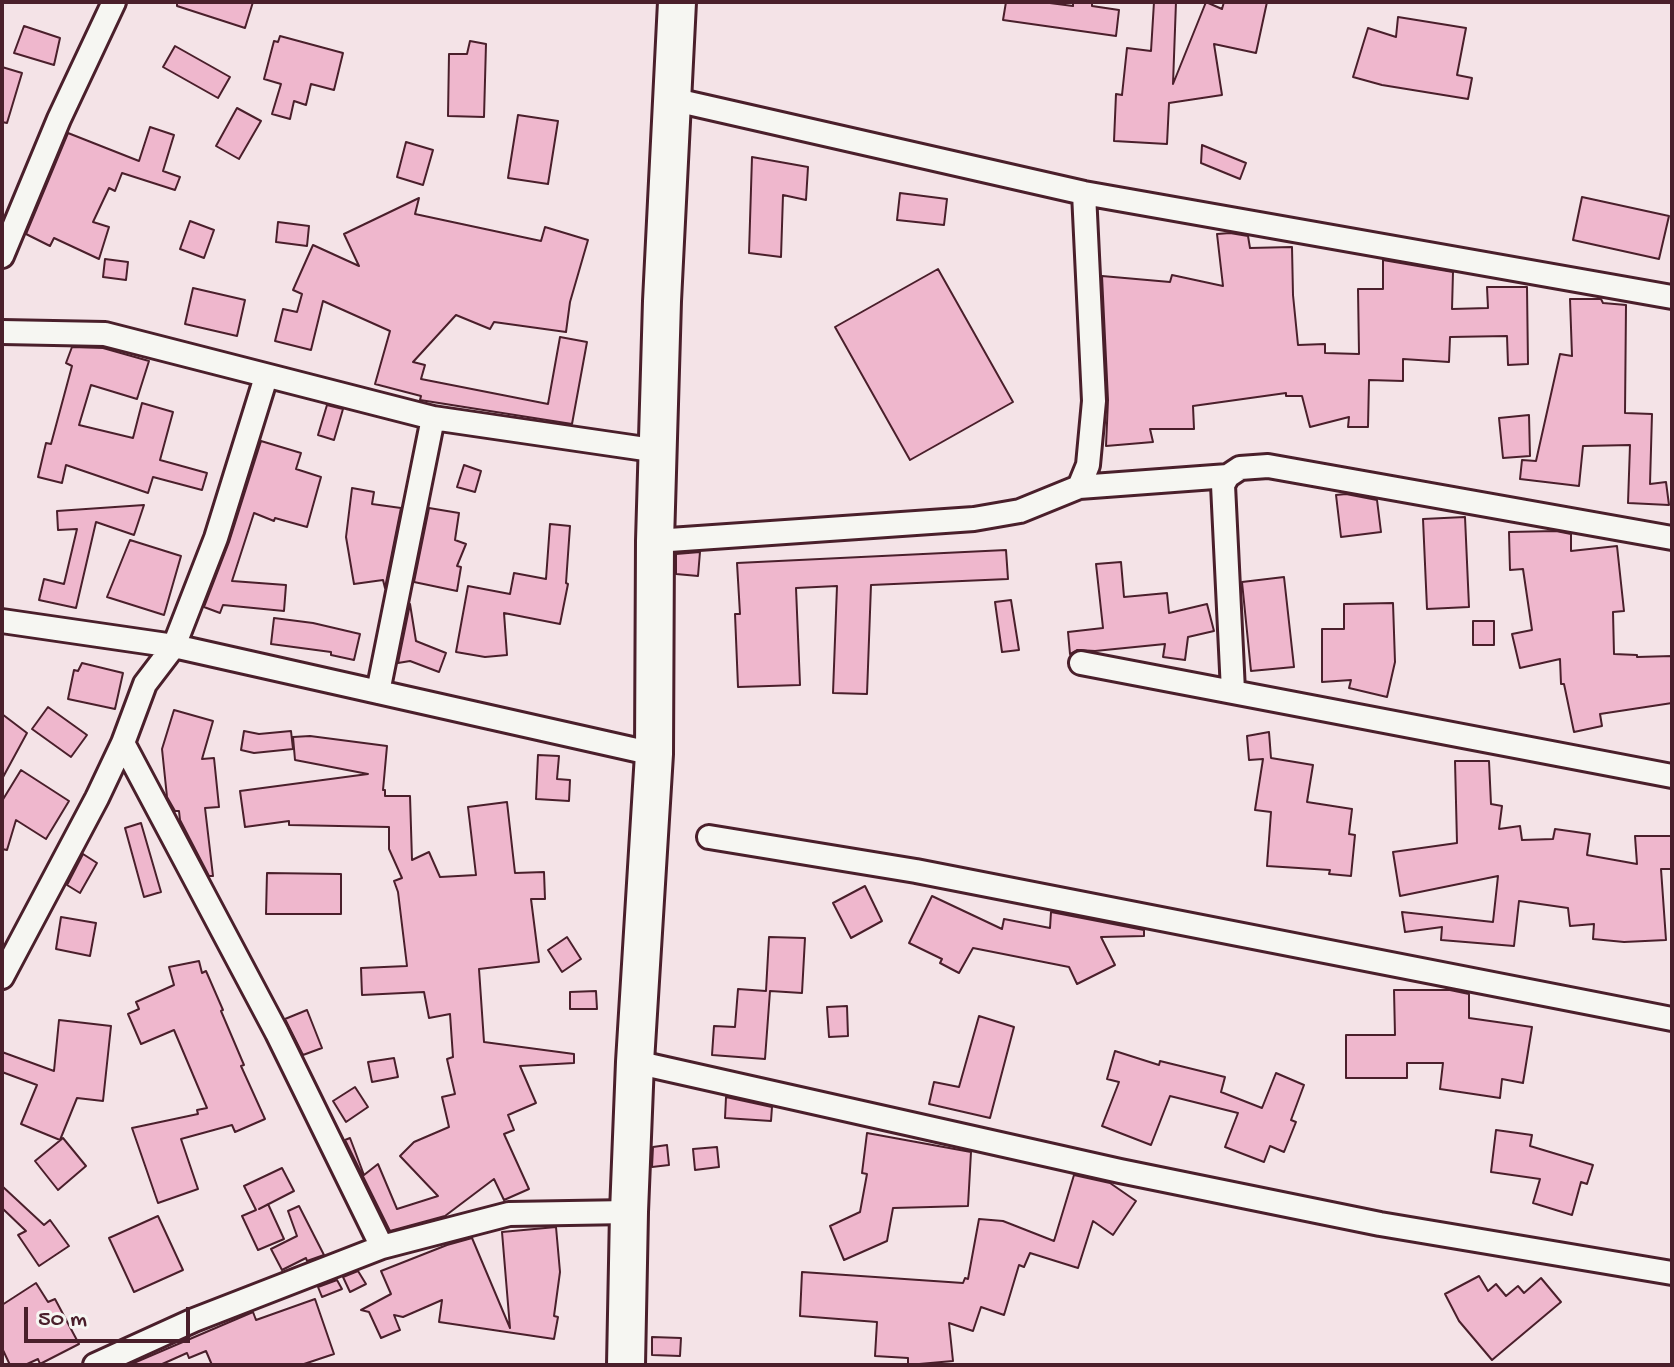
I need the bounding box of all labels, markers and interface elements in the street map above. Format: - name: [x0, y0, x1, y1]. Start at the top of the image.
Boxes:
- scale bar: [28, 1291, 194, 1341]
- text: 50 m: [38, 1306, 87, 1335]

